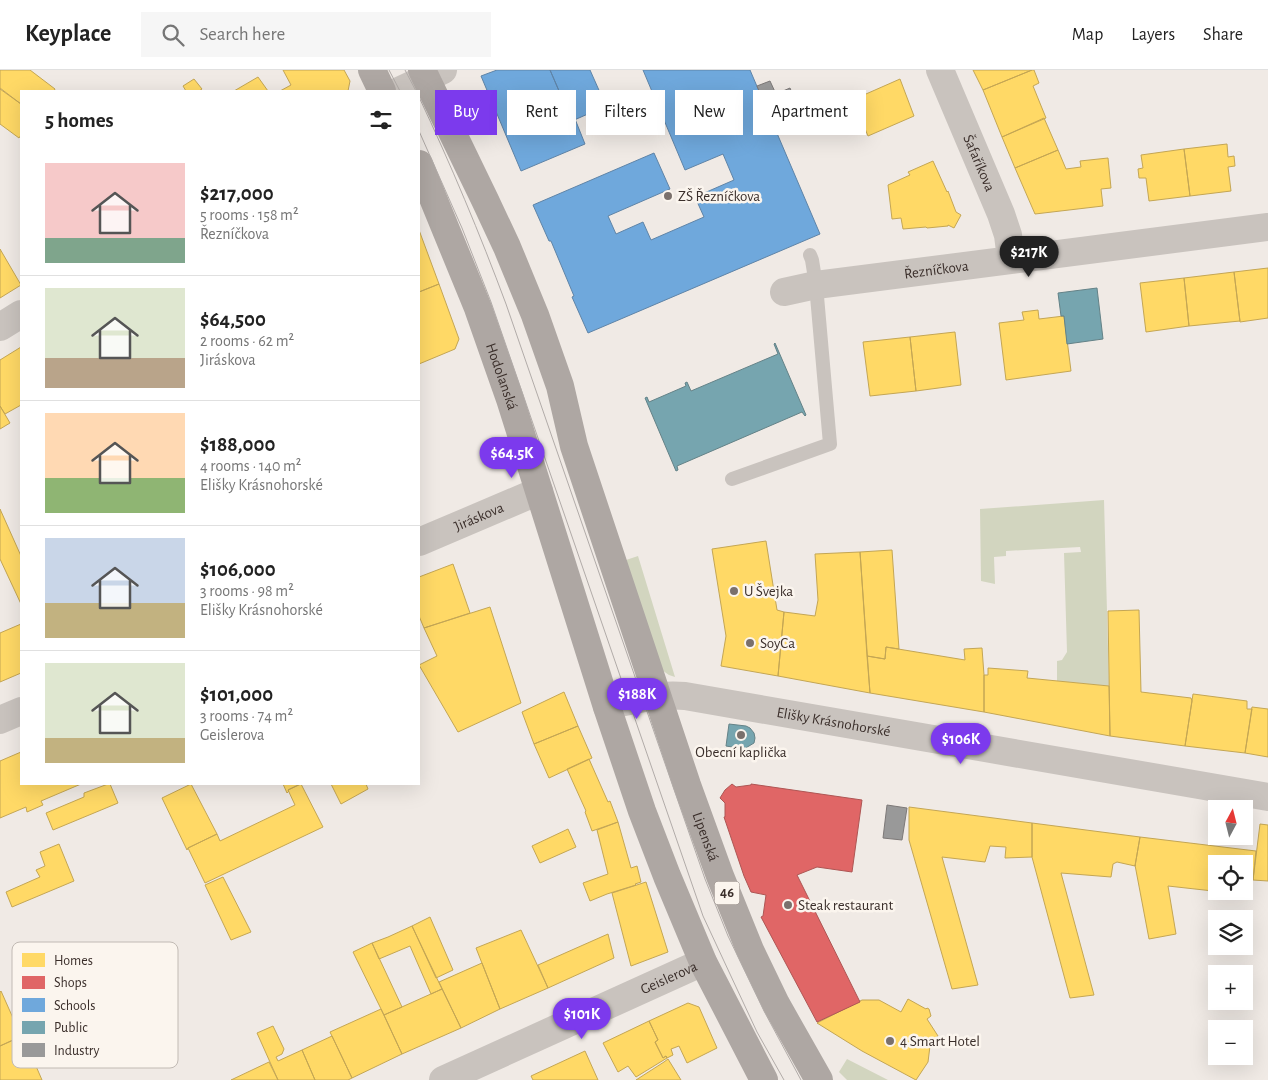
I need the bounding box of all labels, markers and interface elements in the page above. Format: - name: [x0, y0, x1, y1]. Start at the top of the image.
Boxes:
- search box: [141, 12, 491, 57]
- icon: search: [159, 21, 187, 49]
- text: Keyplace: [25, 22, 111, 46]
- text: Search here: [199, 25, 285, 44]
- text: Map: [1072, 26, 1103, 44]
- text: Layers: [1131, 26, 1175, 44]
- text: Share: [1203, 26, 1243, 44]
- chip: Buy: [435, 90, 497, 135]
- chip: Rent: [507, 90, 576, 135]
- chip: Filters: [586, 90, 665, 135]
- chip: New: [675, 90, 743, 135]
- chip: Apartment: [753, 90, 866, 135]
- icon: filters: [367, 106, 395, 134]
- text: 5 homes: [45, 110, 114, 131]
- street label: Šafaříkova: [961, 132, 998, 194]
- icon: home: [85, 183, 145, 243]
- text: $217,000: [200, 183, 274, 204]
- place label: ZŠ Řezníčkova: [678, 188, 760, 204]
- marker: ZŠ Řezníčkova: [662, 190, 674, 202]
- text: 5 rooms · 158 m²: [200, 207, 299, 223]
- text: Řezníčkova: [200, 226, 269, 242]
- pin: $217K: [994, 236, 1064, 278]
- text: $217K: [1011, 244, 1047, 260]
- street label: Řezníčkova: [903, 258, 969, 281]
- icon: home: [85, 308, 145, 368]
- text: $64,500: [200, 309, 266, 330]
- text: 2 rooms · 62 m²: [200, 333, 294, 349]
- street label: Hodolanská: [483, 341, 520, 412]
- text: Jiráskova: [200, 352, 256, 368]
- icon: home: [85, 433, 145, 493]
- text: $188,000: [200, 434, 275, 455]
- pin: $64.5K: [471, 436, 553, 479]
- text: $64.5K: [491, 445, 533, 461]
- text: 4 rooms · 140 m²: [200, 458, 301, 474]
- text: Elišky Krásnohorské: [200, 477, 323, 493]
- street label: Jiráskova: [452, 499, 506, 534]
- icon: home: [85, 558, 145, 618]
- text: $106,000: [200, 559, 276, 580]
- text: 3 rooms · 98 m²: [200, 583, 294, 599]
- place label: U Švejka: [744, 583, 793, 599]
- marker: U Švejka: [728, 585, 740, 597]
- text: Elišky Krásnohorské: [200, 602, 323, 618]
- place label: SoyCa: [760, 636, 795, 651]
- marker: SoyCa: [744, 637, 756, 649]
- pin: $188K: [602, 678, 672, 720]
- icon: home: [85, 683, 145, 743]
- text: $101,000: [200, 684, 273, 705]
- text: $188K: [618, 686, 656, 702]
- street label: Elišky Krásnohorské: [775, 705, 892, 739]
- text: 3 rooms · 74 m²: [200, 708, 293, 724]
- pin: $106K: [926, 722, 996, 765]
- text: Geislerova: [200, 727, 264, 743]
- marker: Obecní kaplička: [735, 729, 747, 741]
- text: $106K: [942, 731, 980, 747]
- place label: Obecní kaplička: [695, 745, 787, 760]
- north arrow: [1208, 800, 1252, 845]
- map controls: [1208, 800, 1253, 1065]
- street label: Lipenská: [690, 810, 722, 863]
- button: locate: [1208, 855, 1253, 900]
- road number: 46: [714, 881, 740, 904]
- place label: Steak restaurant: [798, 898, 894, 913]
- marker: Steak restaurant: [782, 899, 794, 911]
- button: layers: [1208, 910, 1253, 955]
- legend: [12, 942, 178, 1068]
- text: Homes: [54, 954, 93, 968]
- street label: Geislerova: [638, 958, 700, 997]
- button: +: [1208, 965, 1253, 1010]
- text: Shops: [54, 976, 87, 990]
- pin: $101K: [547, 998, 617, 1040]
- text: Schools: [54, 999, 95, 1013]
- text: $101K: [564, 1006, 600, 1022]
- button: −: [1208, 1020, 1253, 1065]
- text: Public: [54, 1021, 88, 1035]
- place label: 4 Smart Hotel: [900, 1034, 980, 1049]
- marker: 4 Smart Hotel: [884, 1035, 896, 1047]
- text: Industry: [54, 1044, 100, 1058]

